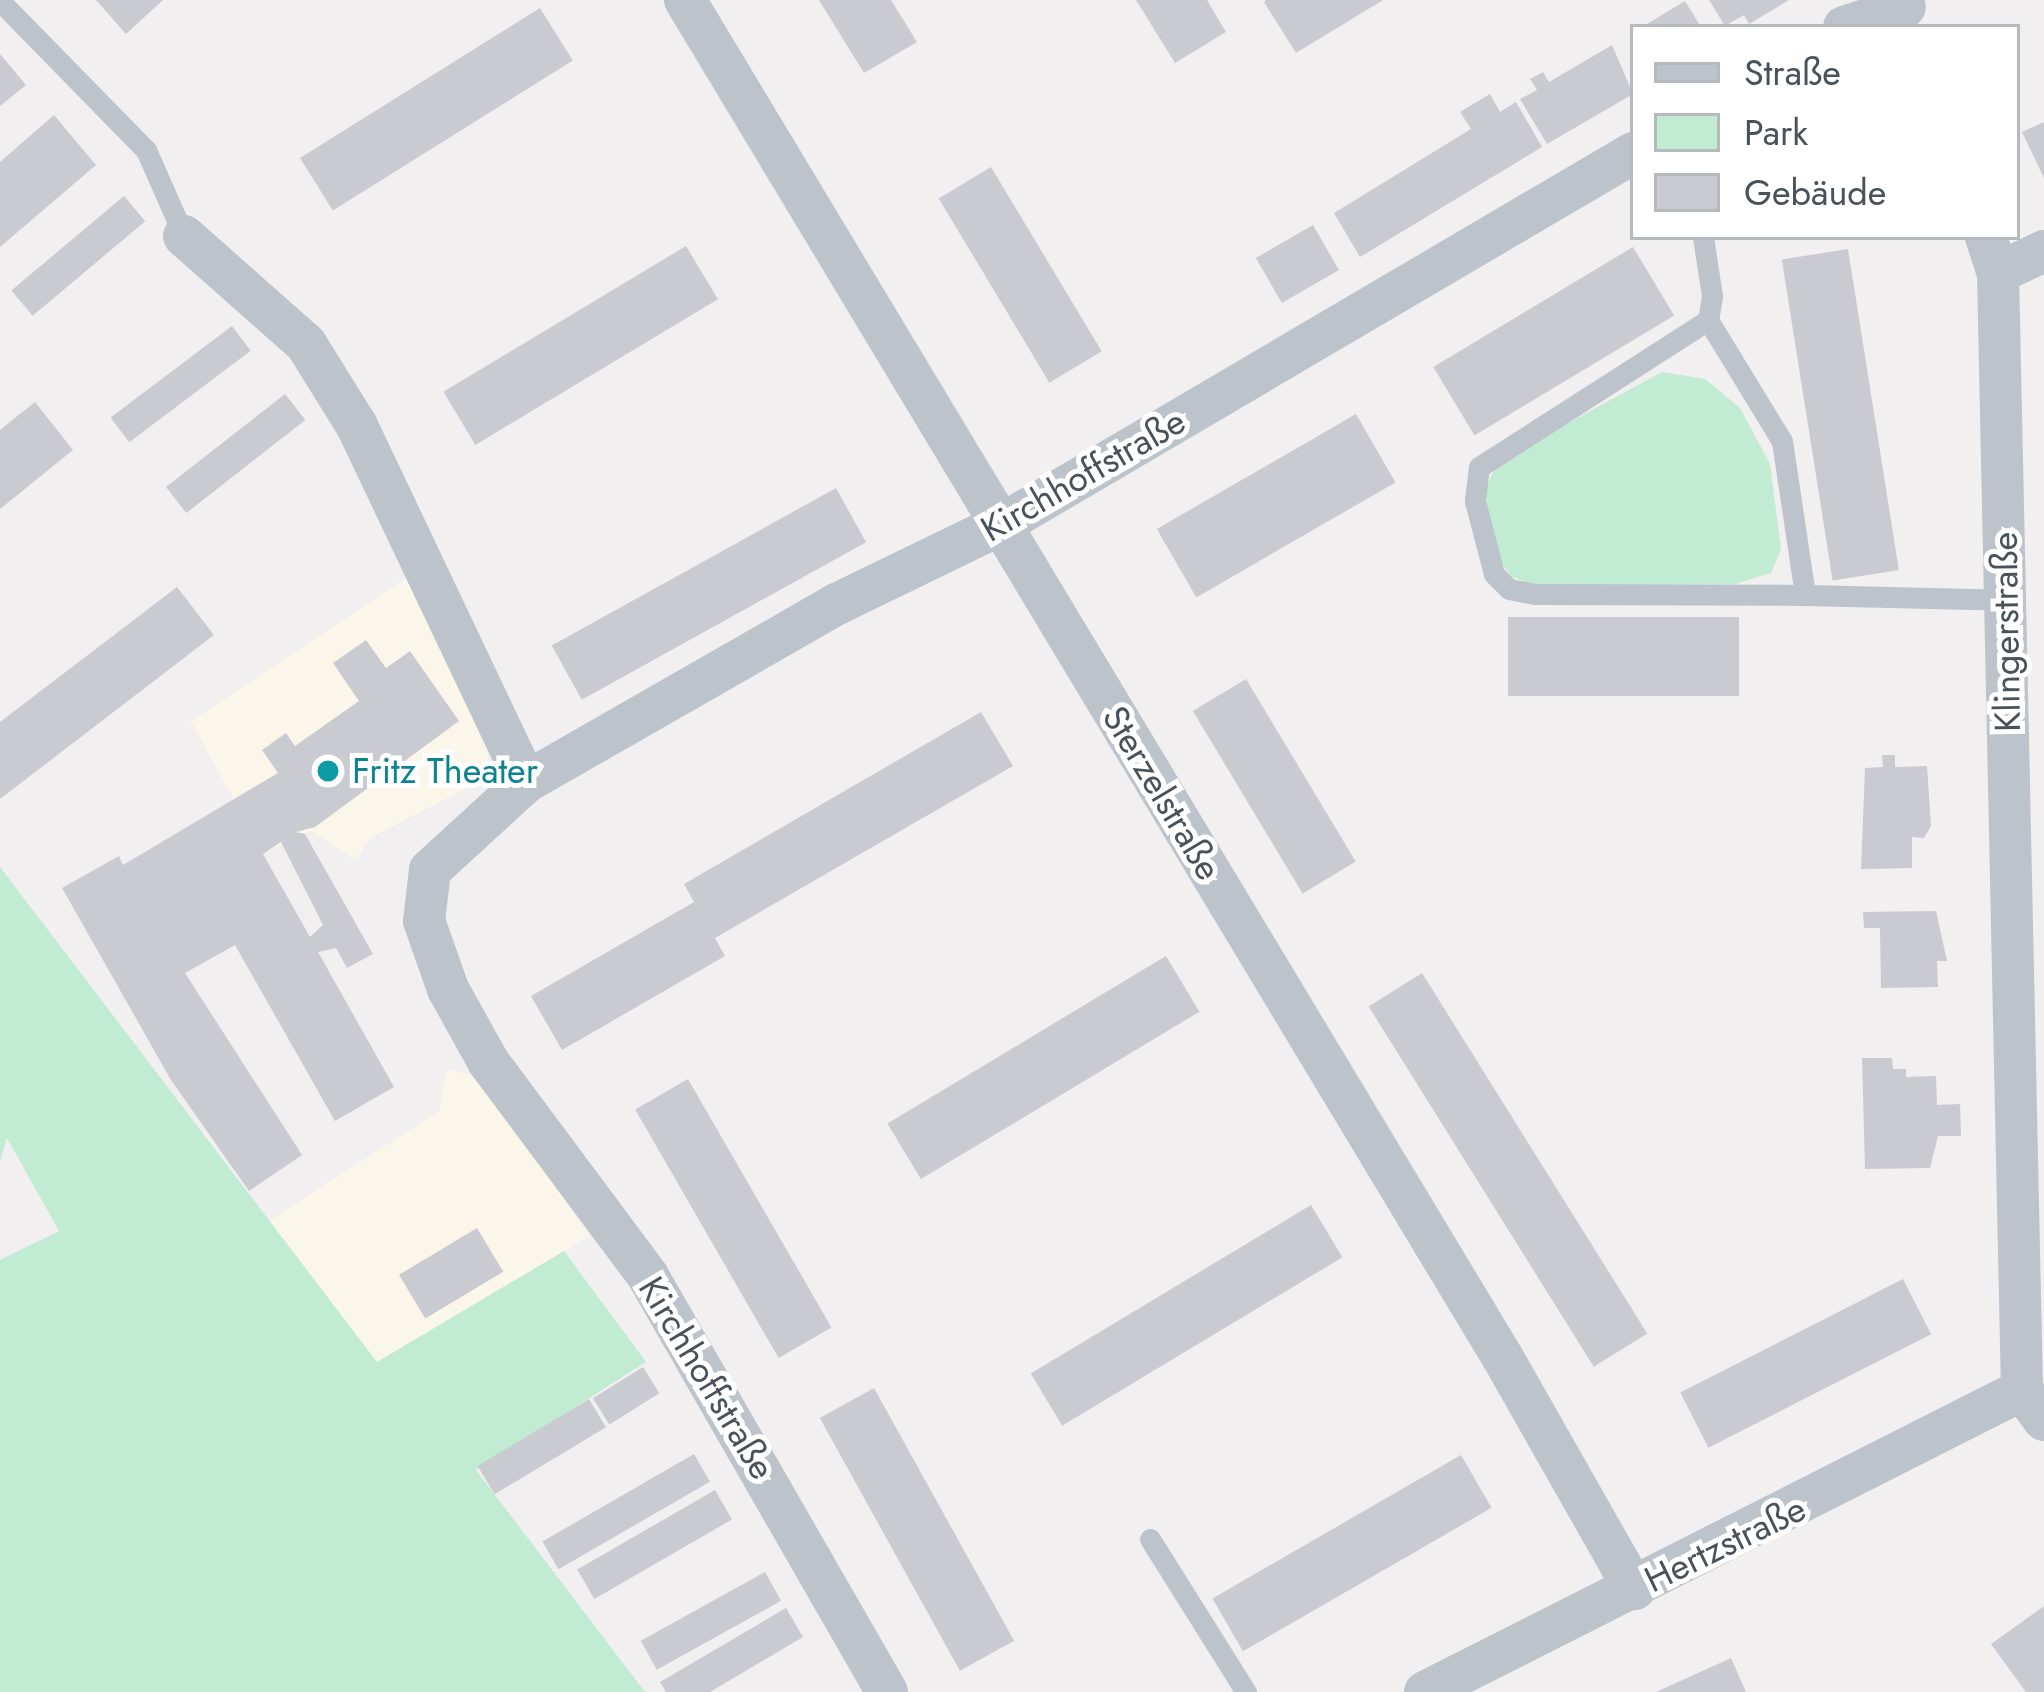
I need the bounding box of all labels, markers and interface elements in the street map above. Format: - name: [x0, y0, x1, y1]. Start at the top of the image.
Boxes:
- legend: [1630, 24, 2020, 240]
- text: Straße: [1744, 46, 1841, 98]
- text: Park: [1744, 106, 1808, 158]
- text: Gebäude: [1744, 166, 1886, 218]
- street label: Kirchhoffstraße: [973, 399, 1193, 551]
- street label: Klingerstraße: [1983, 532, 2029, 732]
- street label: Sterzelstraße: [1093, 698, 1231, 888]
- place label: Fritz Theater: [352, 749, 538, 793]
- marker: Fritz Theater: [315, 758, 341, 784]
- street label: Kirchhoffstraße: [630, 1269, 784, 1487]
- street label: Hertzstraße: [1638, 1487, 1812, 1601]

